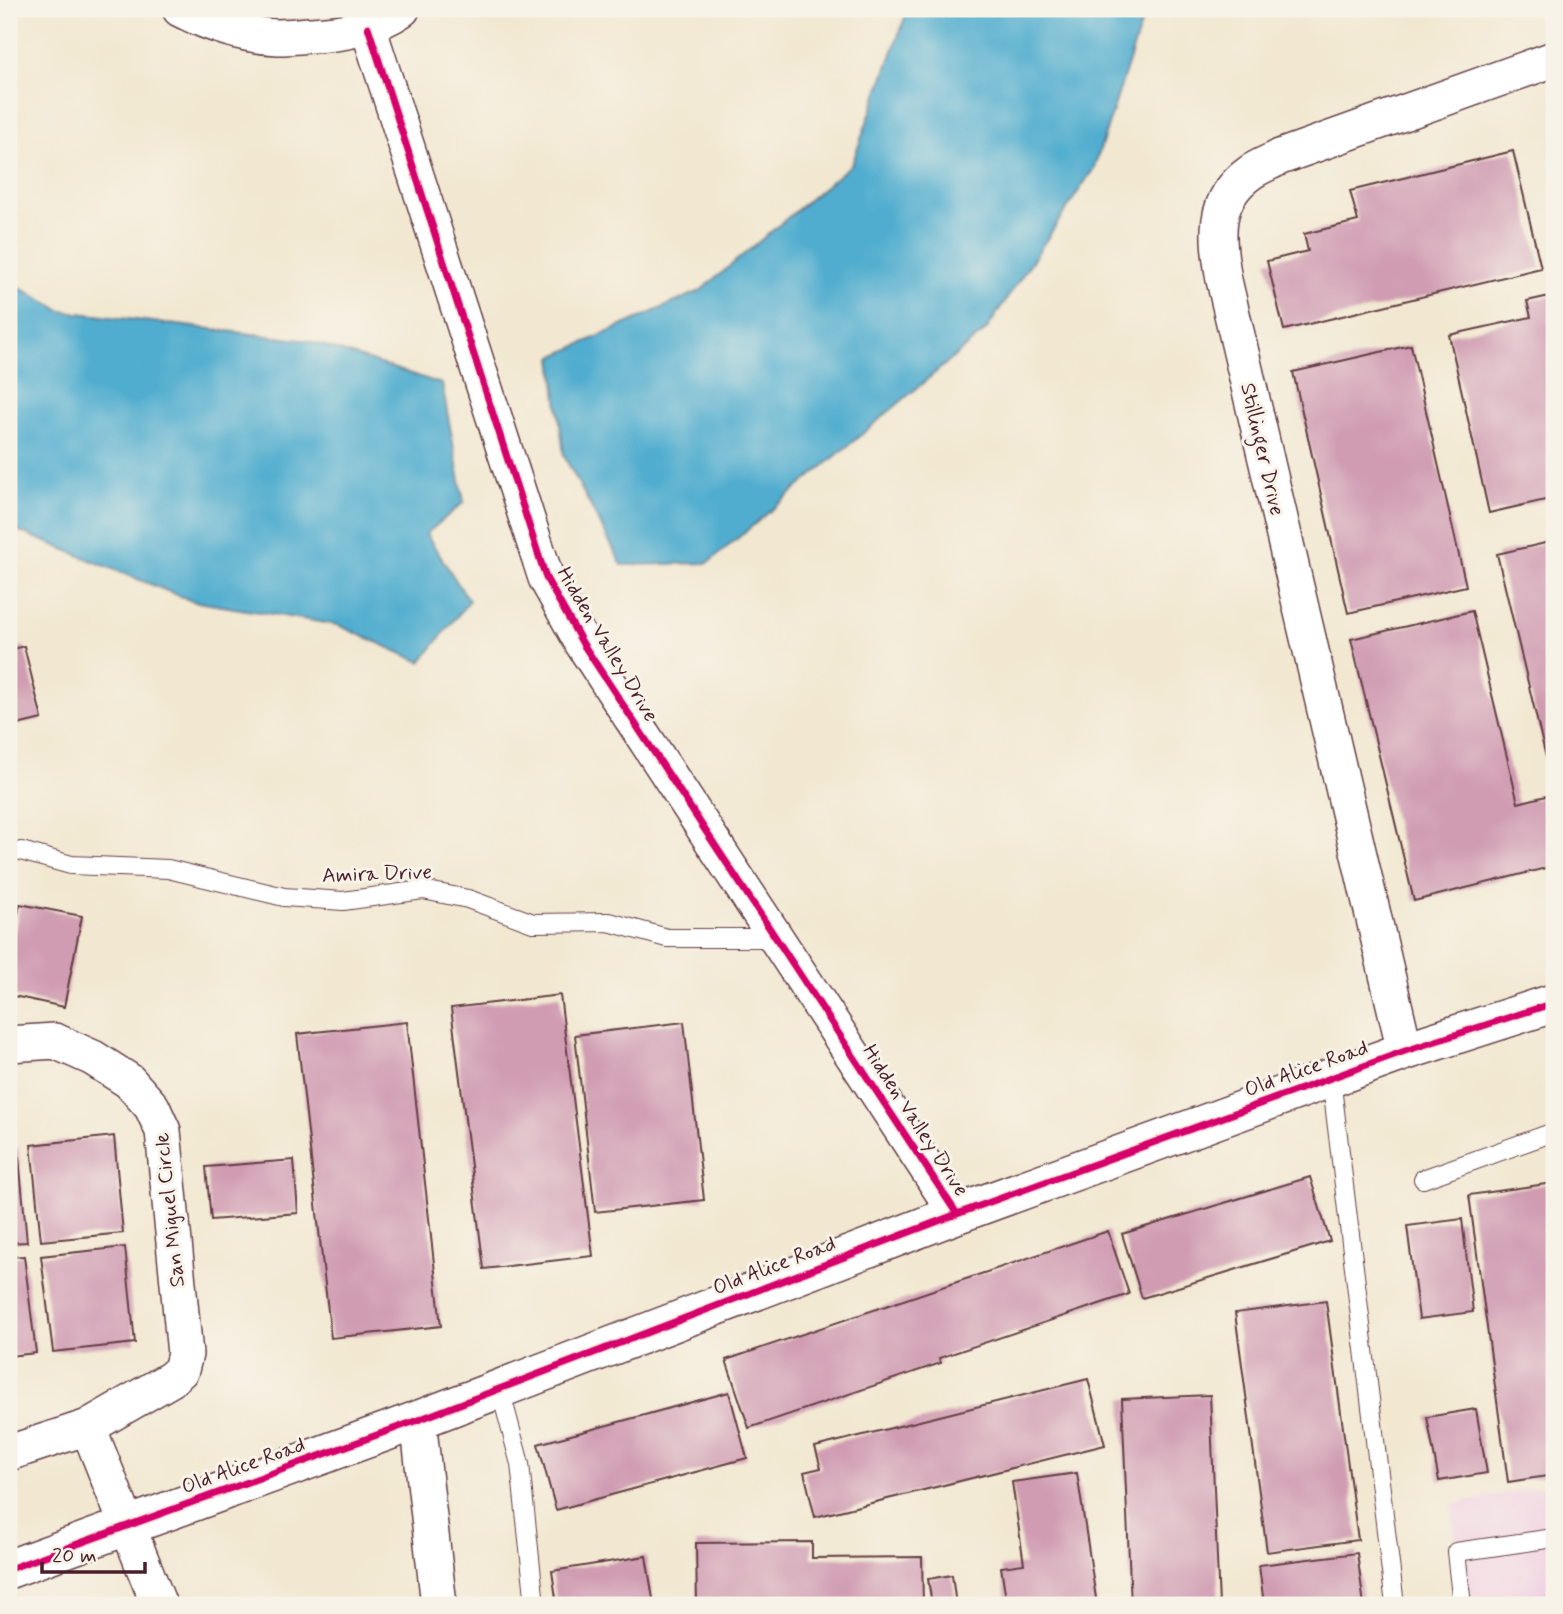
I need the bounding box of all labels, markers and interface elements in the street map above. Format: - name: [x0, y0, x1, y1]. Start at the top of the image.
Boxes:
- street label: Stillinger Drive: [1231, 380, 1291, 519]
- street label: Hidden Valley Drive: [550, 562, 665, 727]
- street label: Amira Drive: [322, 858, 433, 890]
- street label: Old Alice Road: [1241, 1034, 1372, 1104]
- street label: Hidden Valley Drive: [855, 1039, 975, 1202]
- street label: San Miguel Circle: [148, 1131, 192, 1289]
- street label: Old Alice Road: [709, 1230, 840, 1302]
- street label: Old Alice Road: [178, 1431, 309, 1501]
- scale bar: [42, 1530, 145, 1574]
- text: 20 m: [52, 1542, 97, 1570]

